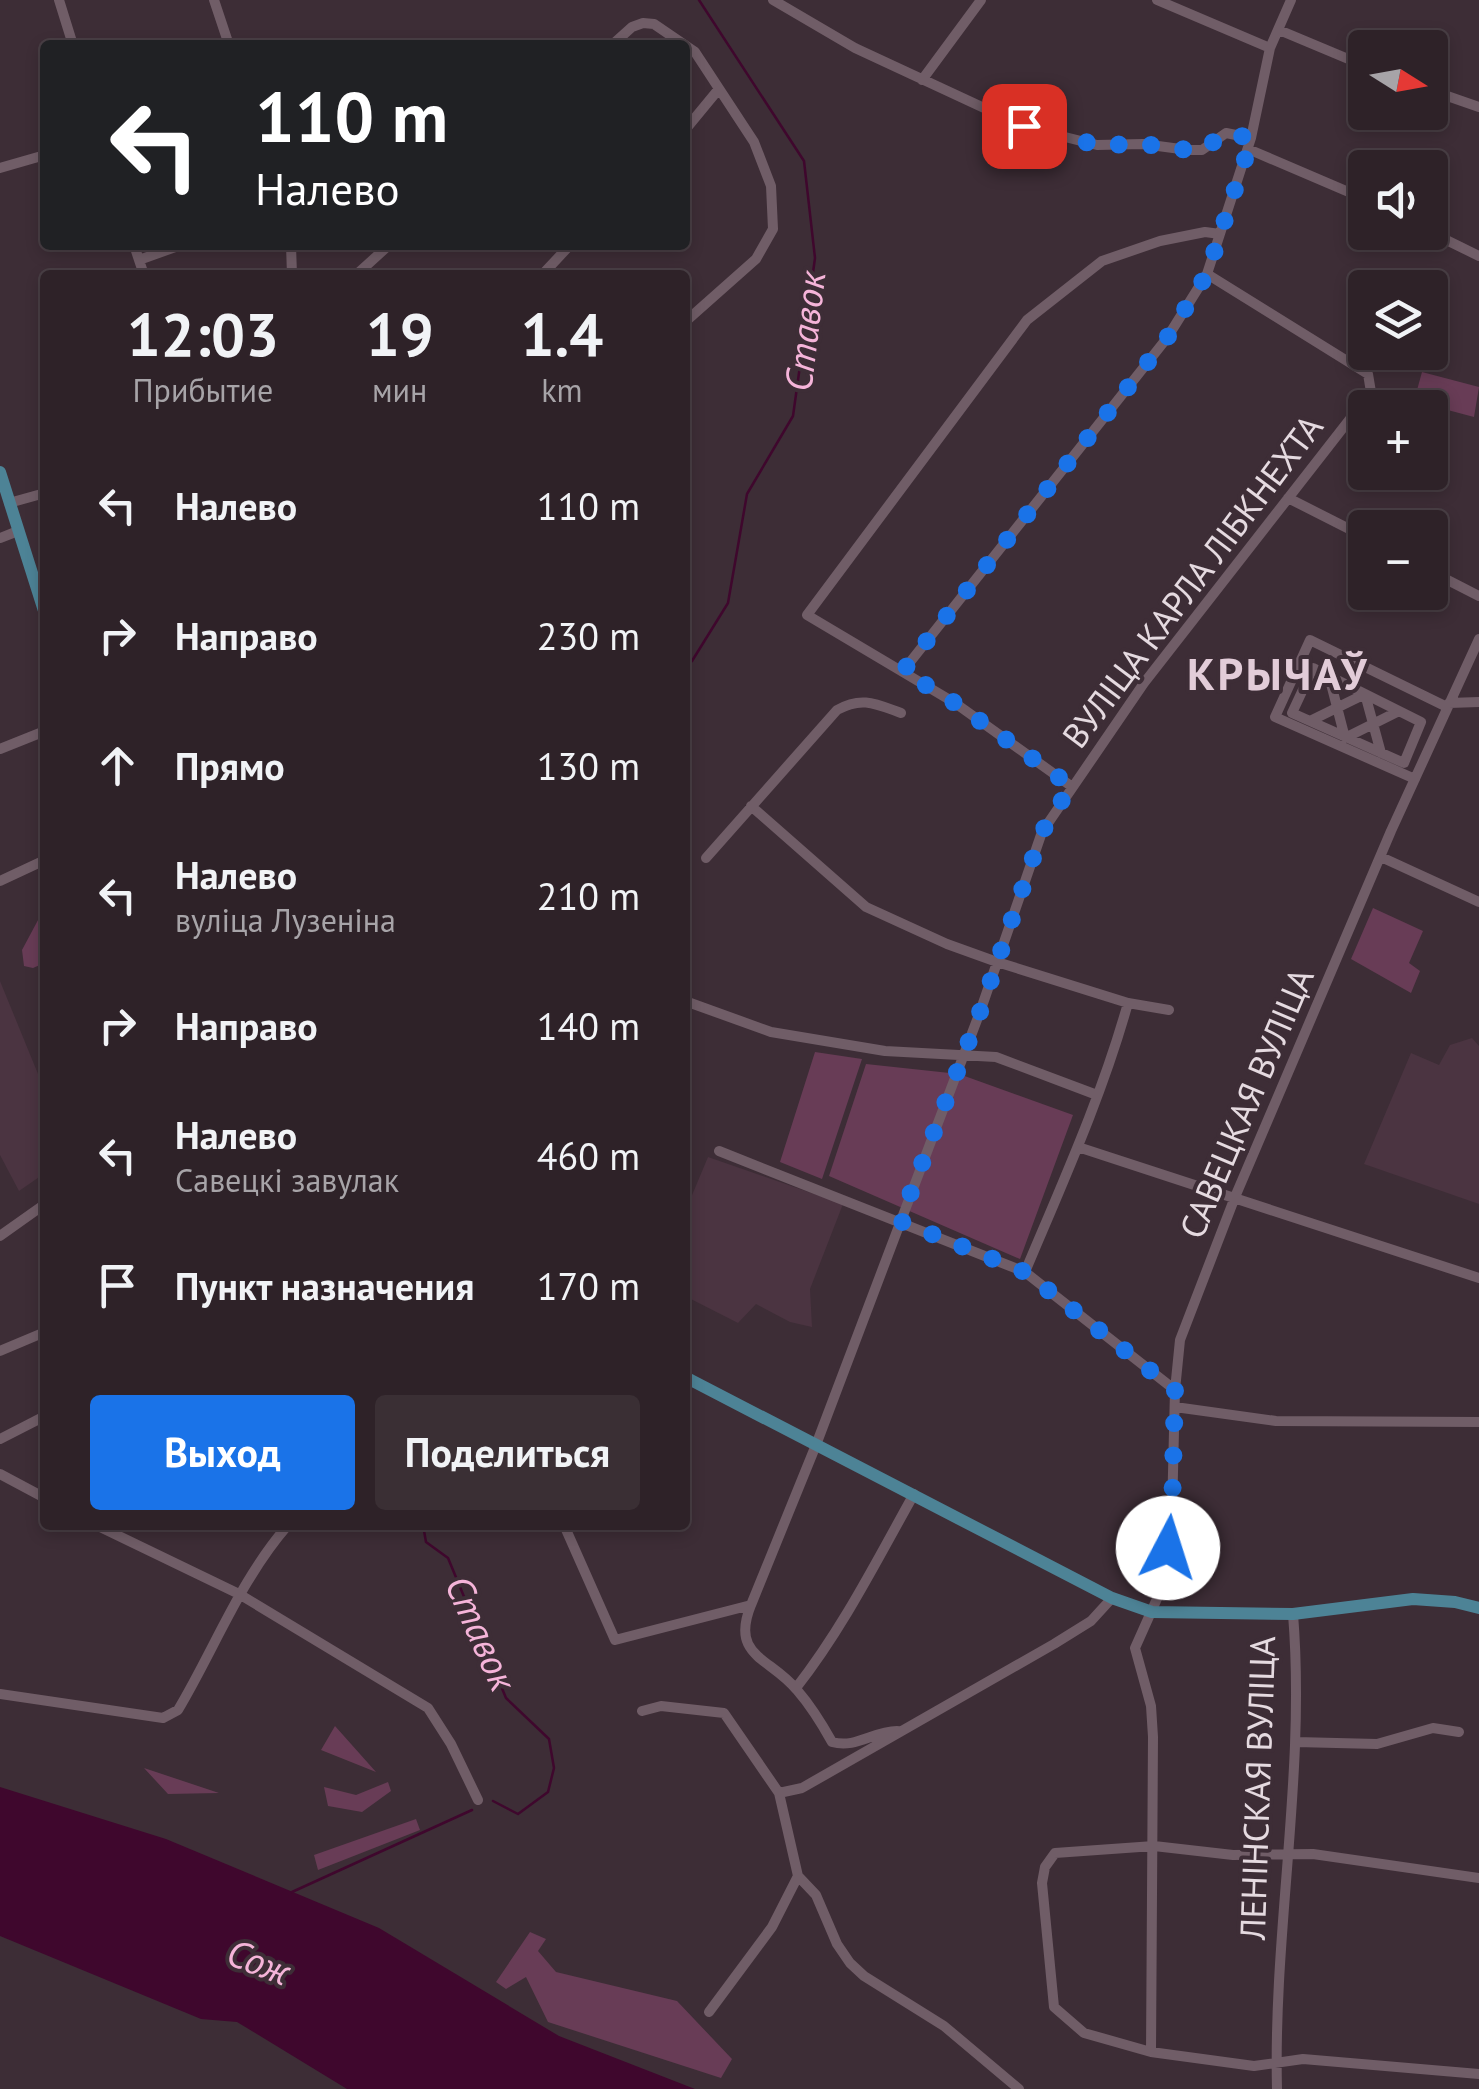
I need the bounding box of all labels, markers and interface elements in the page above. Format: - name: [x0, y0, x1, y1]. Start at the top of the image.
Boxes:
- north arrow: [1348, 30, 1448, 130]
- map controls: [1348, 30, 1448, 610]
- text: 110 m: [255, 71, 448, 161]
- icon: left: [90, 80, 220, 210]
- pin: [982, 84, 1067, 169]
- icon: arrive: [997, 99, 1052, 154]
- button: sound: [1348, 150, 1448, 250]
- text: Налево: [255, 159, 400, 217]
- water label: Ставок: [772, 267, 836, 394]
- button: layers: [1348, 270, 1448, 370]
- text: 12:03: [127, 295, 279, 373]
- text: 19: [366, 295, 434, 373]
- text: 1.4: [520, 295, 603, 373]
- text: Прибытие: [133, 369, 273, 411]
- text: мин: [372, 369, 427, 411]
- text: km: [541, 369, 583, 411]
- button: +: [1348, 390, 1448, 490]
- street label: ВУЛІЦА КАРЛА ЛІБКНЕХТА: [1052, 405, 1333, 757]
- icon: left: [90, 478, 145, 533]
- text: Налево: [175, 481, 297, 530]
- text: 110 m: [537, 481, 640, 530]
- button: −: [1348, 510, 1448, 610]
- icon: right: [90, 608, 145, 663]
- text: Направо: [175, 611, 318, 660]
- text: 230 m: [537, 611, 640, 660]
- district label: КРЫЧАЎ: [1187, 644, 1369, 702]
- icon: ahead: [90, 738, 145, 793]
- text: Прямо: [175, 741, 285, 790]
- text: 130 m: [537, 741, 640, 790]
- text: Налево: [175, 850, 297, 899]
- icon: left: [90, 868, 145, 923]
- text: 210 m: [537, 871, 640, 920]
- text: вуліца Лузеніна: [175, 899, 396, 941]
- street label: САВЕЦКАЯ ВУЛІЦА: [1168, 960, 1324, 1245]
- icon: right: [90, 998, 145, 1053]
- text: Направо: [175, 1001, 318, 1050]
- text: 140 m: [537, 1001, 640, 1050]
- text: Налево: [175, 1110, 297, 1159]
- icon: left: [90, 1128, 145, 1183]
- text: 460 m: [537, 1131, 640, 1180]
- text: Савецкі завулак: [175, 1159, 399, 1201]
- icon: arrive: [90, 1258, 145, 1313]
- text: Пункт назначения: [175, 1261, 474, 1310]
- text: 170 m: [537, 1261, 640, 1310]
- button: Выход: [90, 1395, 355, 1510]
- button: Поделиться: [375, 1395, 640, 1510]
- position arrow: [1116, 1496, 1220, 1600]
- water label: Ставок: [435, 1568, 530, 1699]
- street label: ЛЕНІНСКАЯ ВУЛІЦА: [1229, 1635, 1285, 1942]
- water label: Сож: [220, 1927, 299, 1996]

